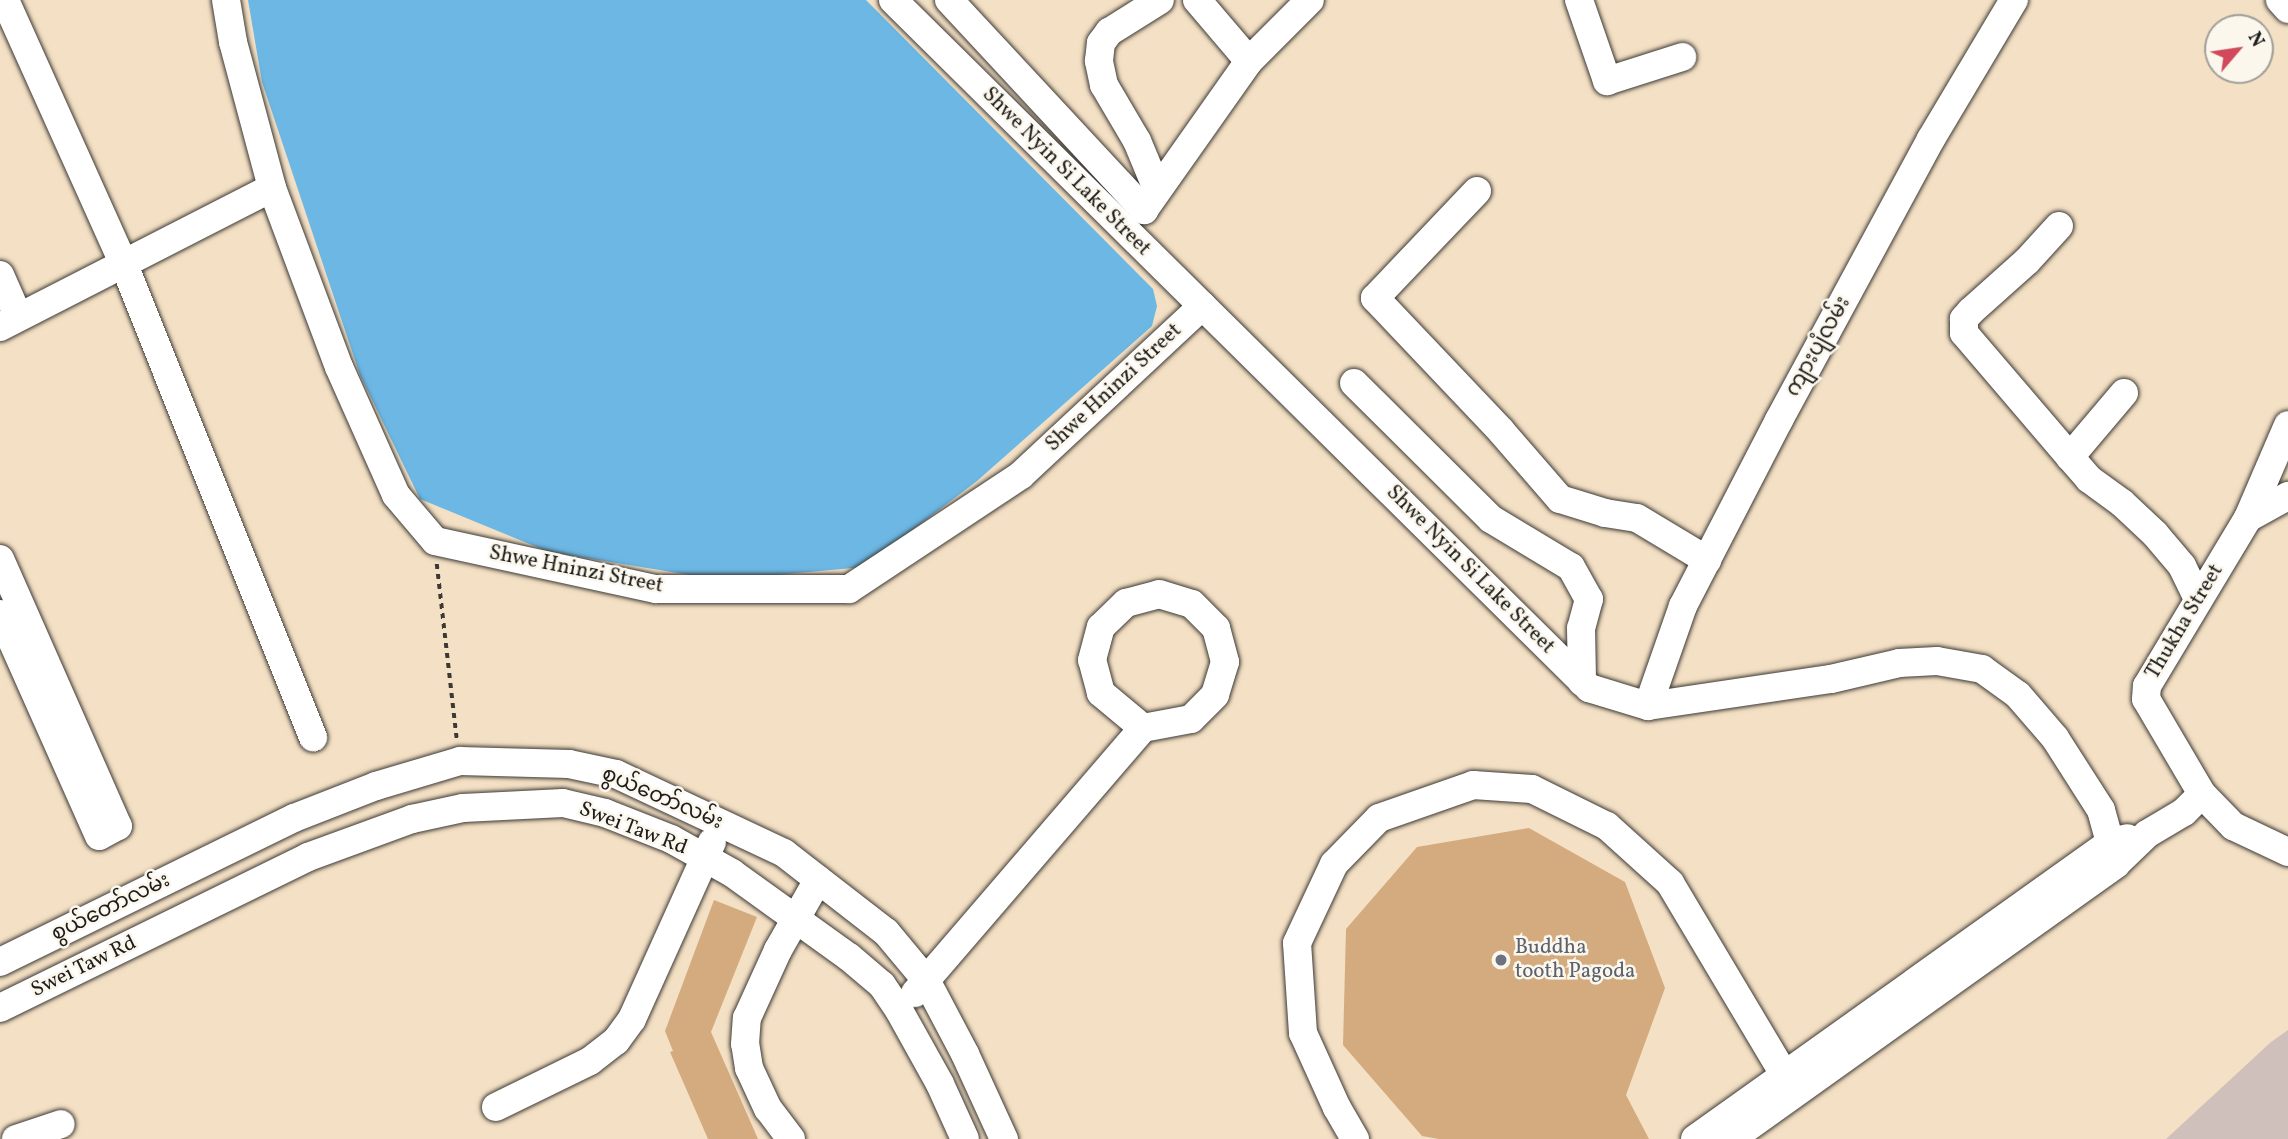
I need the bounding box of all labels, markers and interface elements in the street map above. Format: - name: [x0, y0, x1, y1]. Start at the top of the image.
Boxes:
- north arrow: [2204, 14, 2274, 84]
- text: N: [2241, 27, 2270, 52]
- street label: Shwe Nyin Si Lake Street: [976, 82, 1156, 262]
- street label: ကျားပျံလမ်း: [1781, 293, 1857, 401]
- street label: Shwe Hninzi Street: [1041, 319, 1187, 457]
- street label: Shwe Nyin Si Lake Street: [1380, 480, 1560, 660]
- street label: Shwe Hninzi Street: [487, 541, 665, 599]
- street label: Thukha Street: [2141, 560, 2229, 684]
- street label: စွယ်တော်လမ်း: [598, 762, 726, 836]
- street label: Swei Taw Rd: [575, 797, 691, 861]
- street label: စွယ်တော်လမ်း: [47, 868, 175, 948]
- street label: Swei Taw Rd: [27, 930, 141, 1004]
- place label: Buddha tooth Pagoda: [1515, 935, 1635, 985]
- marker: Buddha tooth Pagoda: [1493, 952, 1509, 968]

